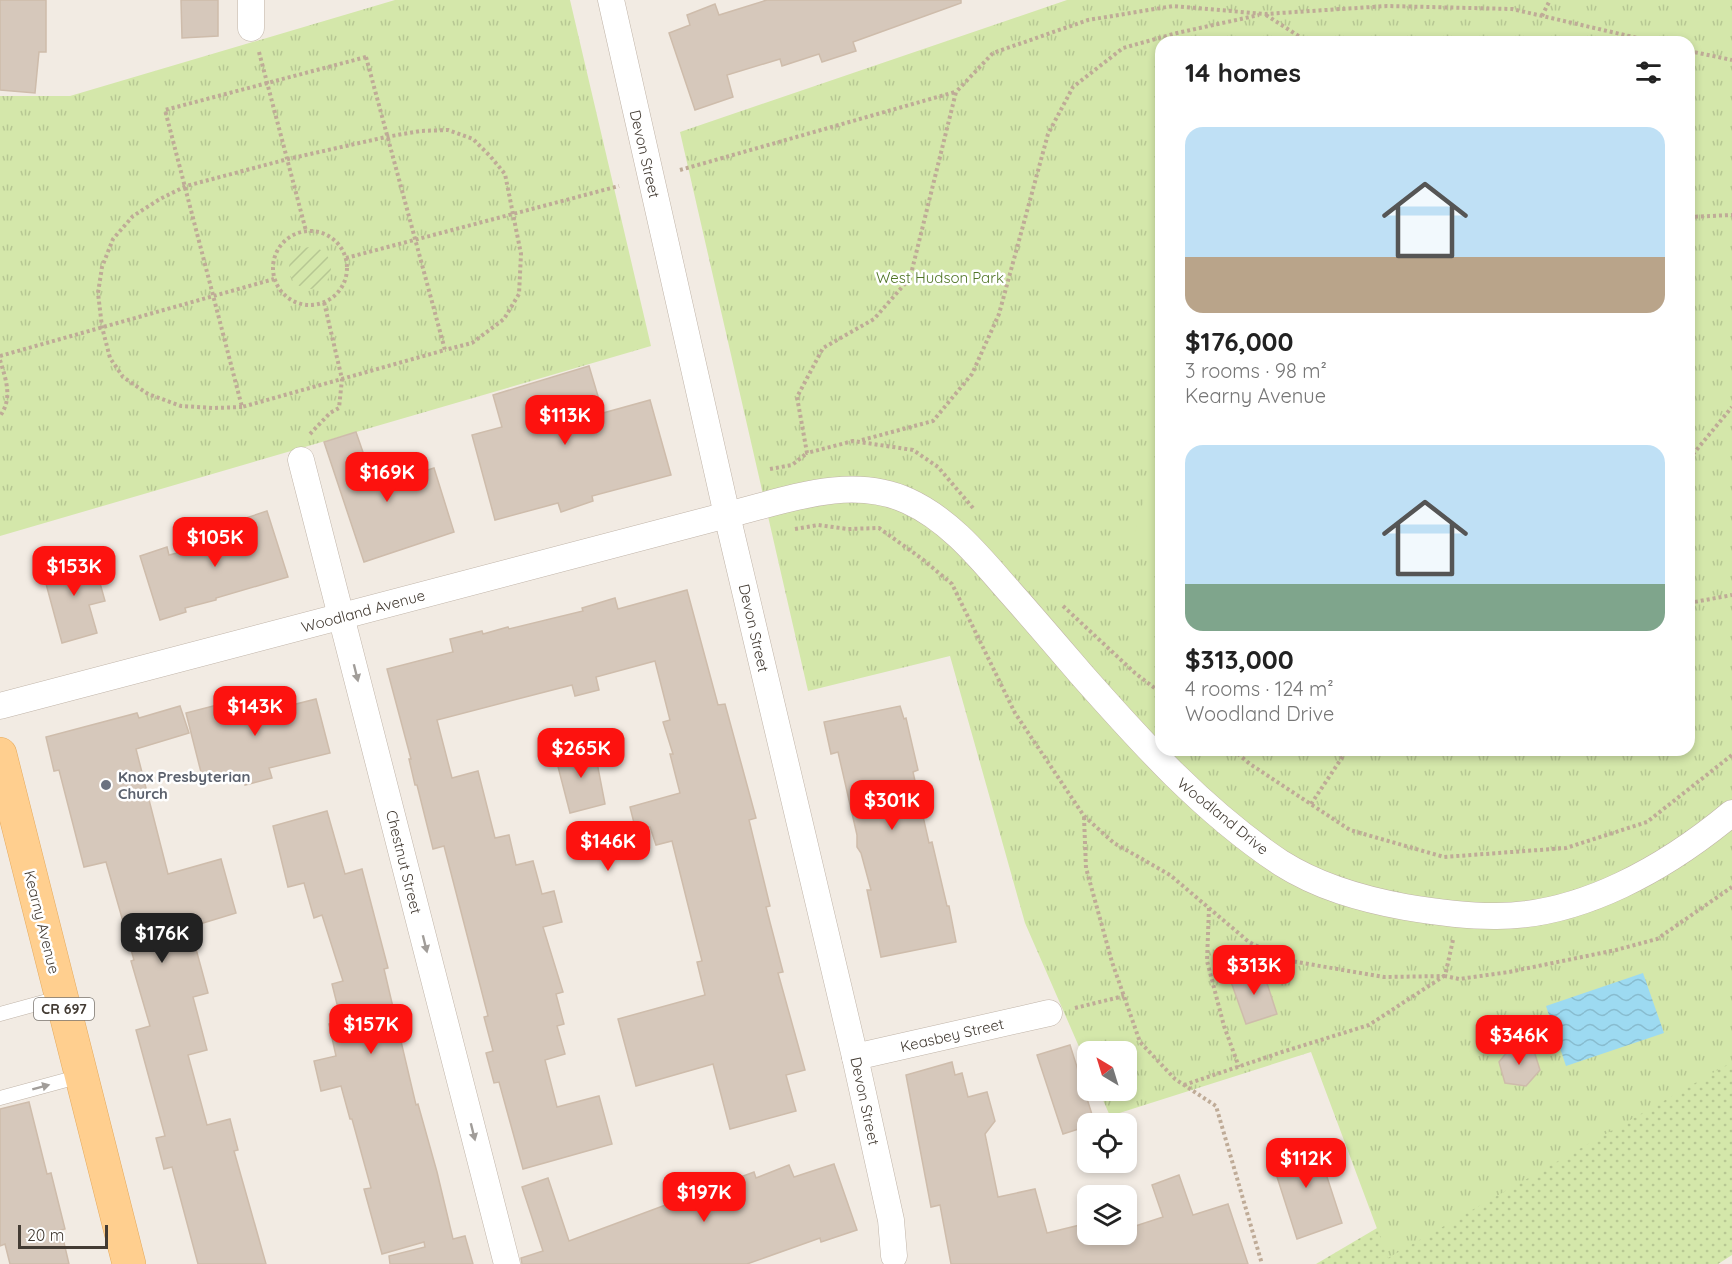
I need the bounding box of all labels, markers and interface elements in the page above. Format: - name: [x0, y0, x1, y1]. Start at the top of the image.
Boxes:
- text: 14 homes: [1185, 56, 1301, 89]
- icon: filters: [1632, 56, 1665, 89]
- street label: Devon Street: [626, 108, 664, 200]
- icon: home: [1371, 166, 1479, 274]
- park label: West Hudson Park: [876, 268, 1004, 287]
- text: $176,000: [1185, 325, 1294, 358]
- text: 3 rooms · 98 m²: [1185, 358, 1327, 383]
- text: Kearny Avenue: [1185, 383, 1326, 408]
- pin: $113K: [523, 395, 607, 446]
- text: $113K: [539, 402, 591, 427]
- pin: $169K: [345, 452, 429, 503]
- text: $169K: [359, 459, 415, 484]
- icon: home: [1371, 484, 1479, 592]
- pin: $105K: [173, 517, 257, 568]
- text: $105K: [187, 524, 243, 549]
- pin: $153K: [32, 546, 116, 597]
- text: $153K: [46, 553, 102, 578]
- street label: Devon Street: [735, 582, 773, 674]
- street label: Woodland Avenue: [299, 585, 427, 637]
- text: $313,000: [1185, 643, 1294, 676]
- one-way arrow: [352, 664, 361, 682]
- text: 4 rooms · 124 m²: [1185, 676, 1334, 701]
- pin: $143K: [213, 686, 297, 737]
- text: $143K: [227, 693, 283, 718]
- text: Woodland Drive: [1185, 701, 1334, 726]
- pin: $265K: [539, 728, 623, 779]
- text: $265K: [552, 735, 611, 760]
- place label: Knox Presbyterian Church: [118, 767, 250, 803]
- street label: Woodland Drive: [1174, 773, 1272, 859]
- marker: Knox Presbyterian Church: [99, 778, 113, 792]
- pin: $301K: [850, 780, 934, 831]
- text: $301K: [864, 787, 920, 812]
- street label: Chestnut Street: [382, 808, 426, 916]
- pin: $146K: [566, 821, 650, 872]
- text: $146K: [580, 828, 636, 853]
- street label: Kearny Avenue: [20, 868, 64, 976]
- pin: $176K: [120, 913, 204, 964]
- text: $176K: [135, 920, 189, 945]
- one-way arrow: [421, 934, 431, 953]
- pin: $313K: [1212, 945, 1296, 996]
- text: $313K: [1227, 952, 1281, 977]
- road number: CR 697: [34, 998, 94, 1020]
- pin: $157K: [329, 1004, 413, 1055]
- text: $157K: [343, 1011, 399, 1036]
- street label: Keasbey Street: [898, 1014, 1006, 1056]
- pin: $346K: [1477, 1015, 1561, 1066]
- text: $346K: [1490, 1022, 1548, 1047]
- north arrow: [1077, 1041, 1137, 1101]
- map controls: [1077, 1041, 1137, 1245]
- street label: Devon Street: [846, 1055, 884, 1147]
- one-way arrow: [32, 1082, 50, 1091]
- button: locate: [1077, 1113, 1137, 1173]
- one-way arrow: [469, 1123, 479, 1142]
- pin: $112K: [1264, 1138, 1348, 1189]
- text: $112K: [1280, 1145, 1332, 1170]
- pin: $197K: [662, 1172, 746, 1223]
- text: $197K: [677, 1179, 731, 1204]
- button: layers: [1077, 1185, 1137, 1245]
- scale bar: [18, 1222, 108, 1250]
- text: 20 m: [27, 1225, 64, 1245]

